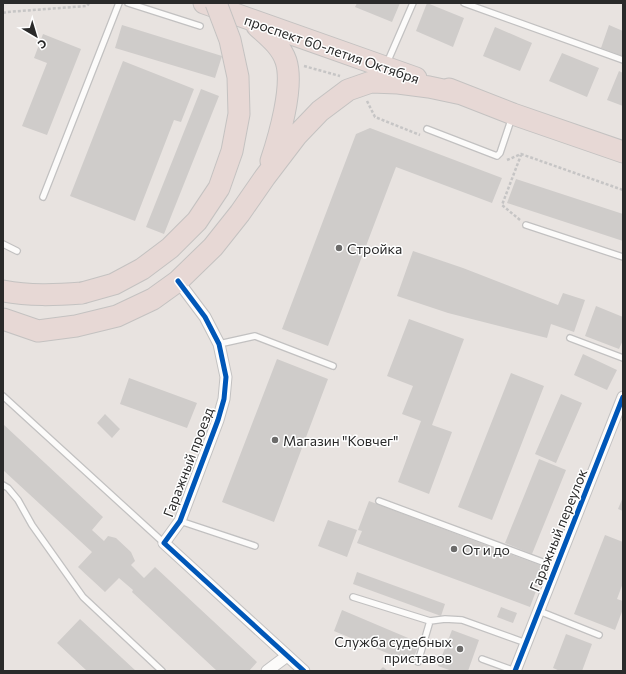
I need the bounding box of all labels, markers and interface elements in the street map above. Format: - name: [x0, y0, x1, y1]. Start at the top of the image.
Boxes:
- street label: проспект 60-летия Октября: [242, 11, 422, 87]
- north arrow: [16, 16, 56, 56]
- text: С: [35, 37, 49, 52]
- place label: Стройка: [347, 240, 402, 257]
- marker: Стройка: [334, 243, 344, 253]
- street label: Гаражный проезд: [159, 405, 217, 519]
- place label: Магазин "Ковчег": [283, 432, 398, 449]
- marker: Магазин "Ковчег": [270, 435, 280, 445]
- street label: Гаражный переулок: [526, 466, 591, 594]
- place label: От и до: [462, 541, 510, 558]
- marker: От и до: [449, 544, 459, 554]
- place label: Служба судебных приставов: [334, 633, 453, 666]
- marker: Служба судебных приставов: [455, 644, 465, 654]

